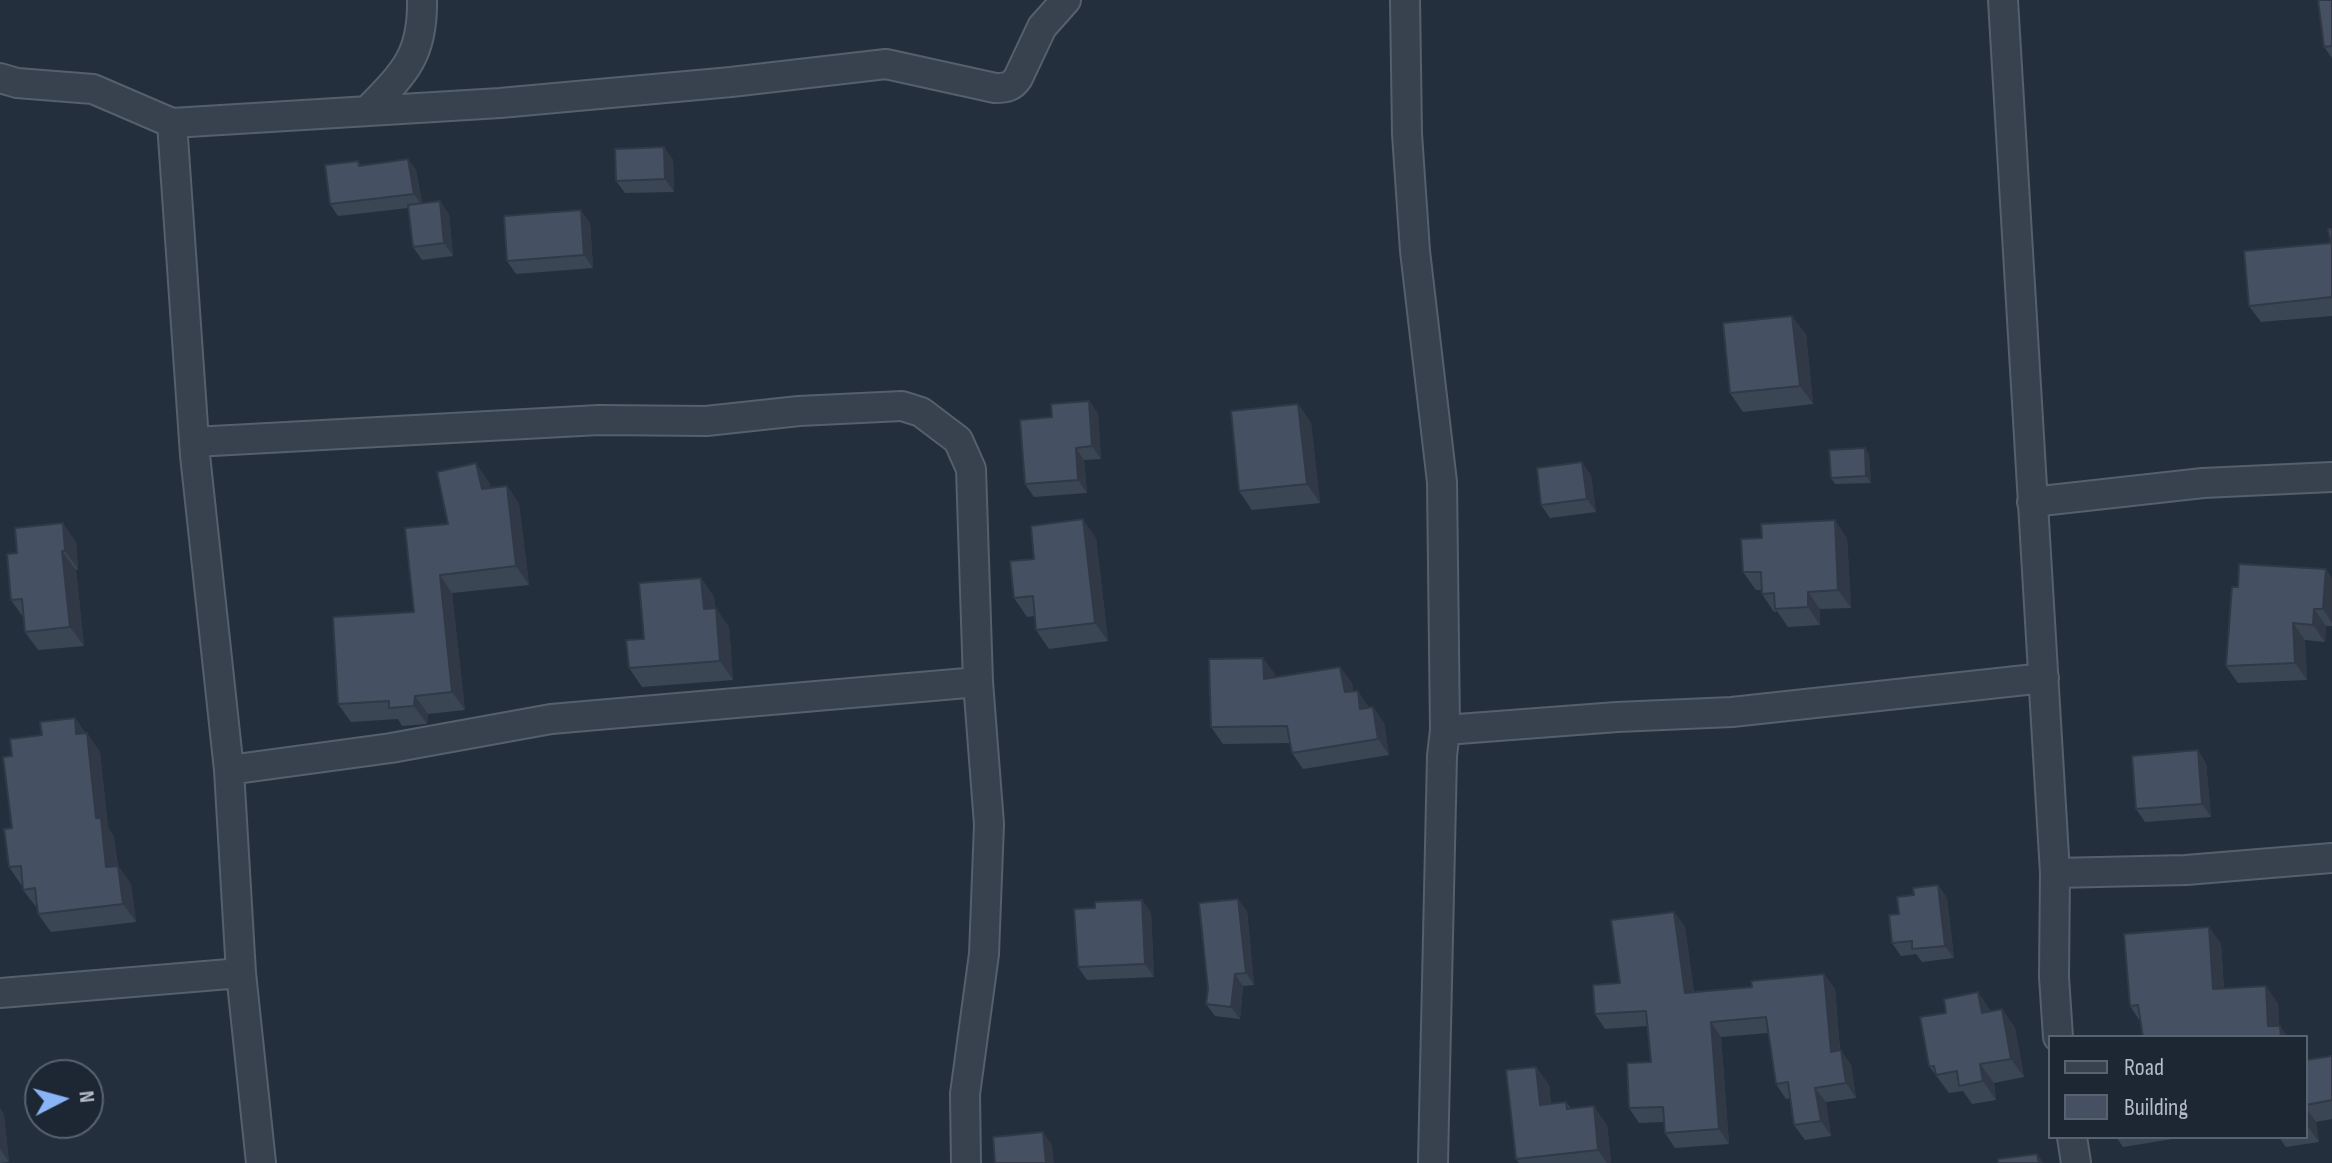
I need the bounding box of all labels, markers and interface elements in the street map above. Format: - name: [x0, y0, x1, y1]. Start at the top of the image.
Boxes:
- legend: [2048, 1035, 2308, 1139]
- text: Road: [2124, 1053, 2164, 1082]
- north arrow: [24, 1059, 104, 1139]
- text: N: [72, 1089, 100, 1104]
- text: Building: [2124, 1093, 2188, 1122]

